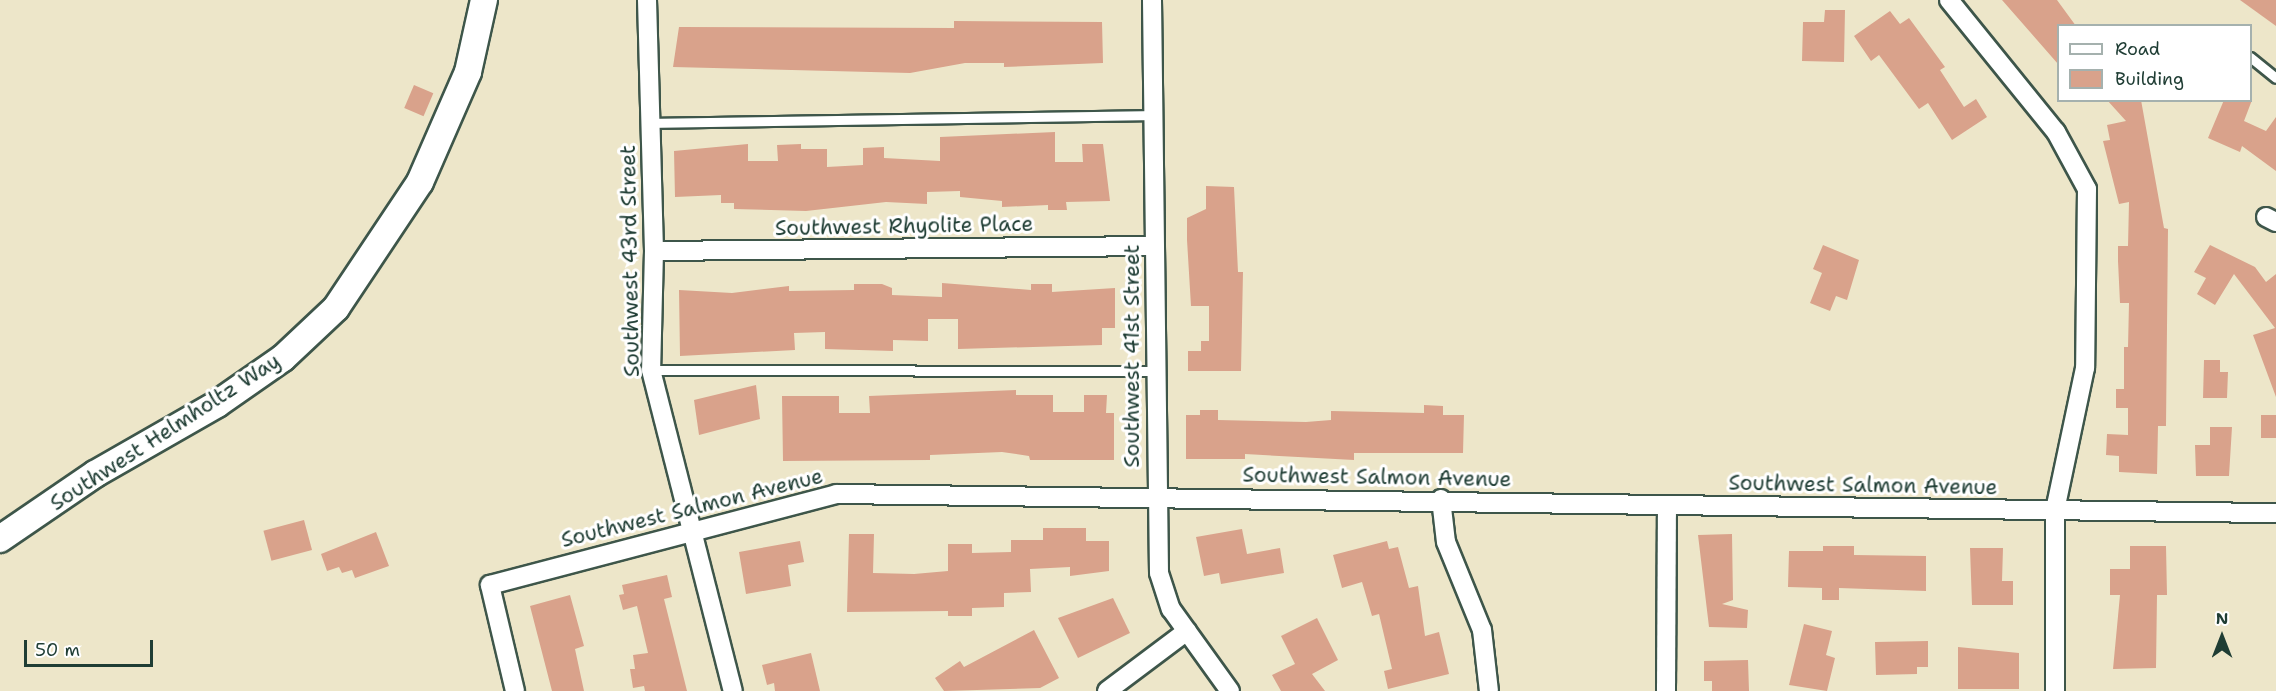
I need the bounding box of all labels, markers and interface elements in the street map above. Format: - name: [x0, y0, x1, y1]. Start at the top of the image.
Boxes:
- legend: [2057, 24, 2252, 102]
- text: Road: [2115, 37, 2160, 61]
- text: Building: [2115, 67, 2184, 91]
- street label: Southwest 43rd Street: [615, 145, 645, 377]
- street label: Southwest Rhyolite Place: [775, 211, 1033, 241]
- street label: Southwest 41st Street: [1119, 244, 1145, 468]
- street label: Southwest Helmholtz Way: [45, 348, 285, 516]
- street label: Southwest Salmon Avenue: [1242, 462, 1512, 492]
- street label: Southwest Salmon Avenue: [558, 463, 826, 553]
- street label: Southwest Salmon Avenue: [1728, 470, 1998, 500]
- north arrow: [2192, 607, 2252, 667]
- text: N: [2216, 608, 2228, 629]
- scale bar: [27, 628, 156, 666]
- text: 50 m: [35, 638, 80, 662]

